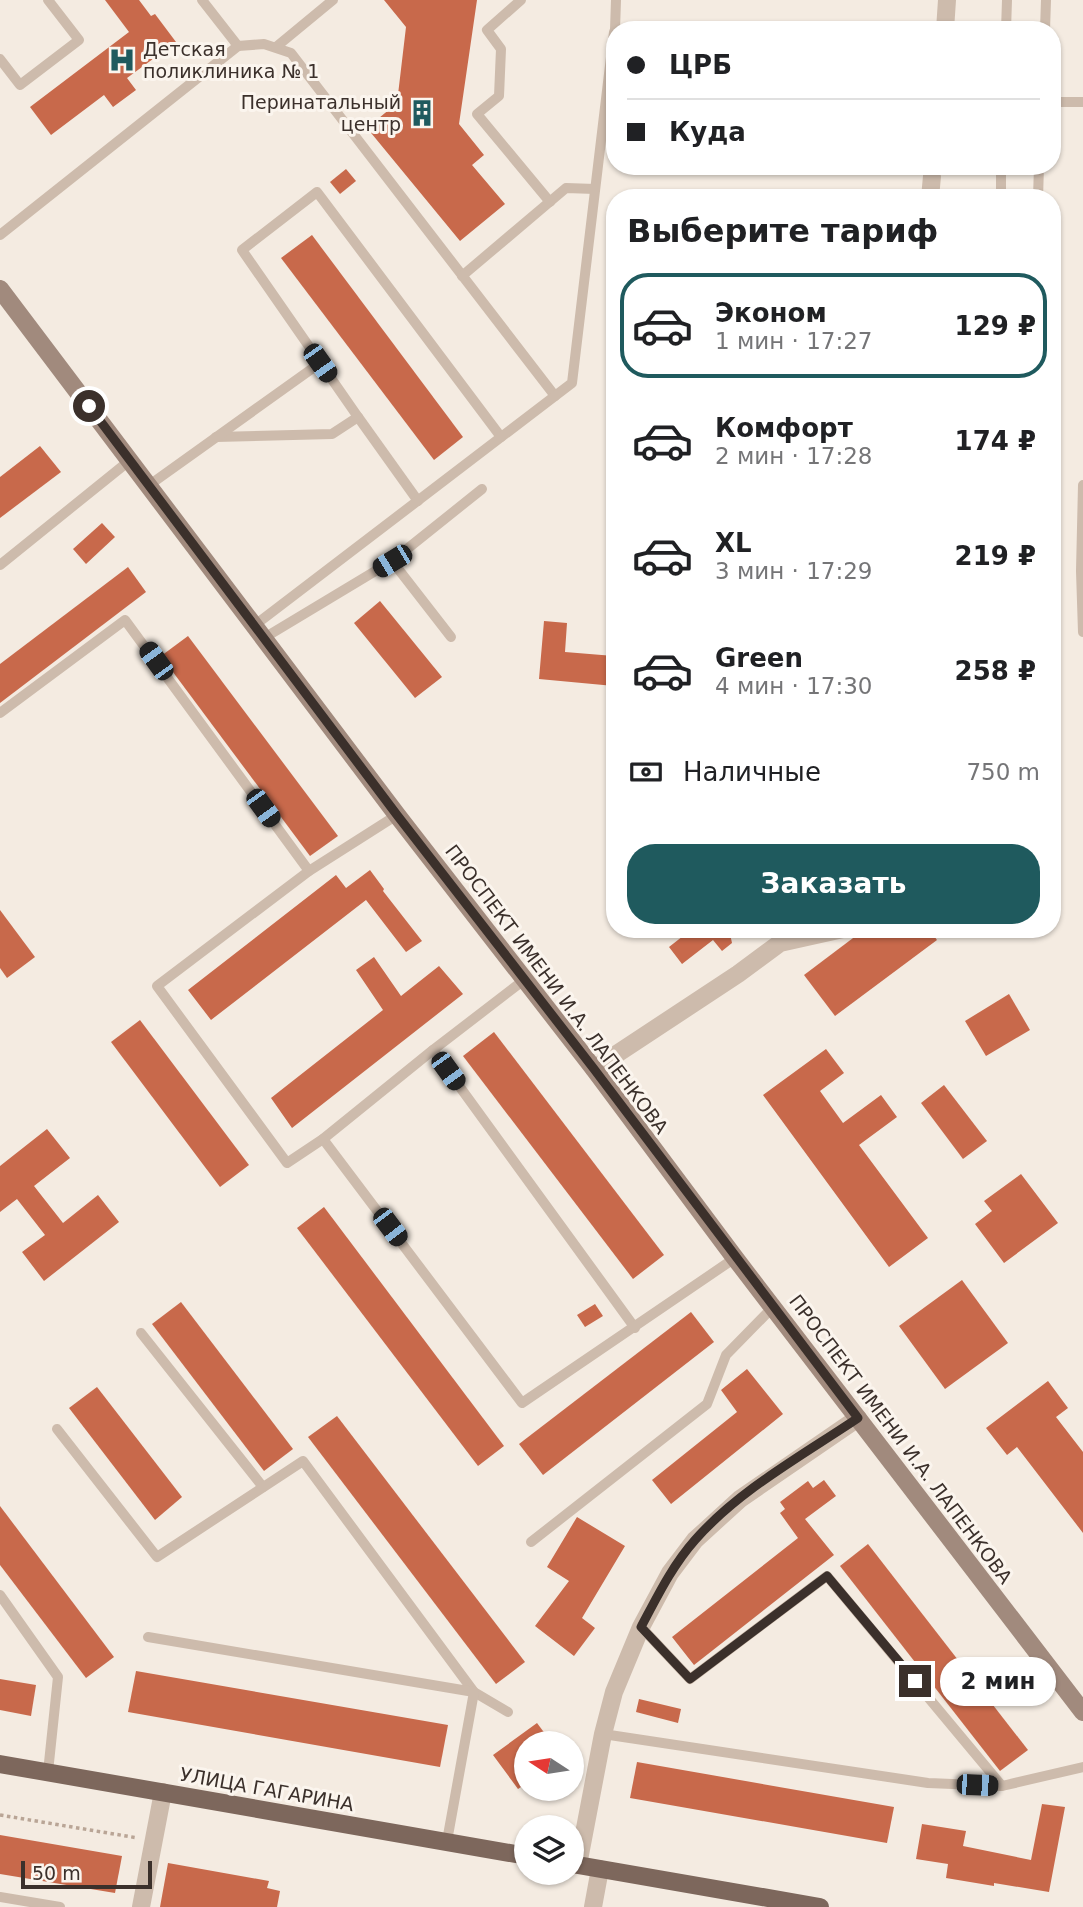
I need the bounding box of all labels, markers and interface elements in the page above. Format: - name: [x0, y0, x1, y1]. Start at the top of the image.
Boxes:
- place label: Детская поликлиника № 1: [143, 38, 319, 82]
- hospital icon: Детская поликлиника № 1: [107, 45, 137, 75]
- text: ЦРБ: [669, 50, 732, 80]
- place label: Перинатальный центр: [241, 91, 401, 135]
- building icon: Перинатальный центр: [407, 98, 437, 128]
- text: Куда: [669, 117, 746, 147]
- text: Выберите тариф: [627, 212, 938, 250]
- icon: car: [631, 294, 694, 357]
- text: Эконом: [715, 298, 827, 328]
- text: 129 ₽: [955, 311, 1036, 341]
- text: 1 мин · 17:27: [715, 328, 873, 354]
- car: [300, 340, 341, 386]
- route start: [73, 390, 105, 422]
- icon: car: [631, 409, 694, 472]
- text: Комфорт: [715, 413, 853, 443]
- text: 174 ₽: [955, 426, 1036, 456]
- text: 2 мин · 17:28: [715, 443, 873, 469]
- icon: car: [631, 524, 694, 587]
- text: XL: [715, 528, 752, 558]
- car: [369, 541, 416, 581]
- text: 219 ₽: [955, 541, 1036, 571]
- text: 3 мин · 17:29: [715, 558, 873, 584]
- car: [136, 638, 177, 684]
- icon: car: [631, 639, 694, 702]
- text: Green: [715, 643, 803, 673]
- text: 258 ₽: [955, 656, 1036, 686]
- text: 4 мин · 17:30: [715, 673, 873, 699]
- icon: cash: [627, 753, 665, 791]
- text: Наличные: [683, 757, 821, 787]
- text: 750 m: [966, 759, 1040, 785]
- car: [243, 785, 284, 831]
- street label: ПРОСПЕКТ ИМЕНИ И.А. ЛАПЕНКОВА: [441, 840, 673, 1138]
- button: Заказать: [627, 844, 1040, 924]
- car: [428, 1048, 469, 1094]
- car: [369, 1204, 412, 1250]
- street label: ПРОСПЕКТ ИМЕНИ И.А. ЛАПЕНКОВА: [785, 1290, 1017, 1588]
- callout: 2 мин: [940, 1656, 1055, 1706]
- route end: [899, 1665, 931, 1697]
- text: 2 мин: [961, 1668, 1035, 1694]
- north arrow: [514, 1731, 584, 1801]
- map controls: [514, 1731, 584, 1885]
- street label: УЛИЦА ГАГАРИНА: [178, 1763, 356, 1815]
- car: [956, 1774, 999, 1796]
- button: layers: [514, 1815, 584, 1885]
- scale bar: [21, 1858, 152, 1890]
- text: 50 m: [32, 1862, 81, 1884]

